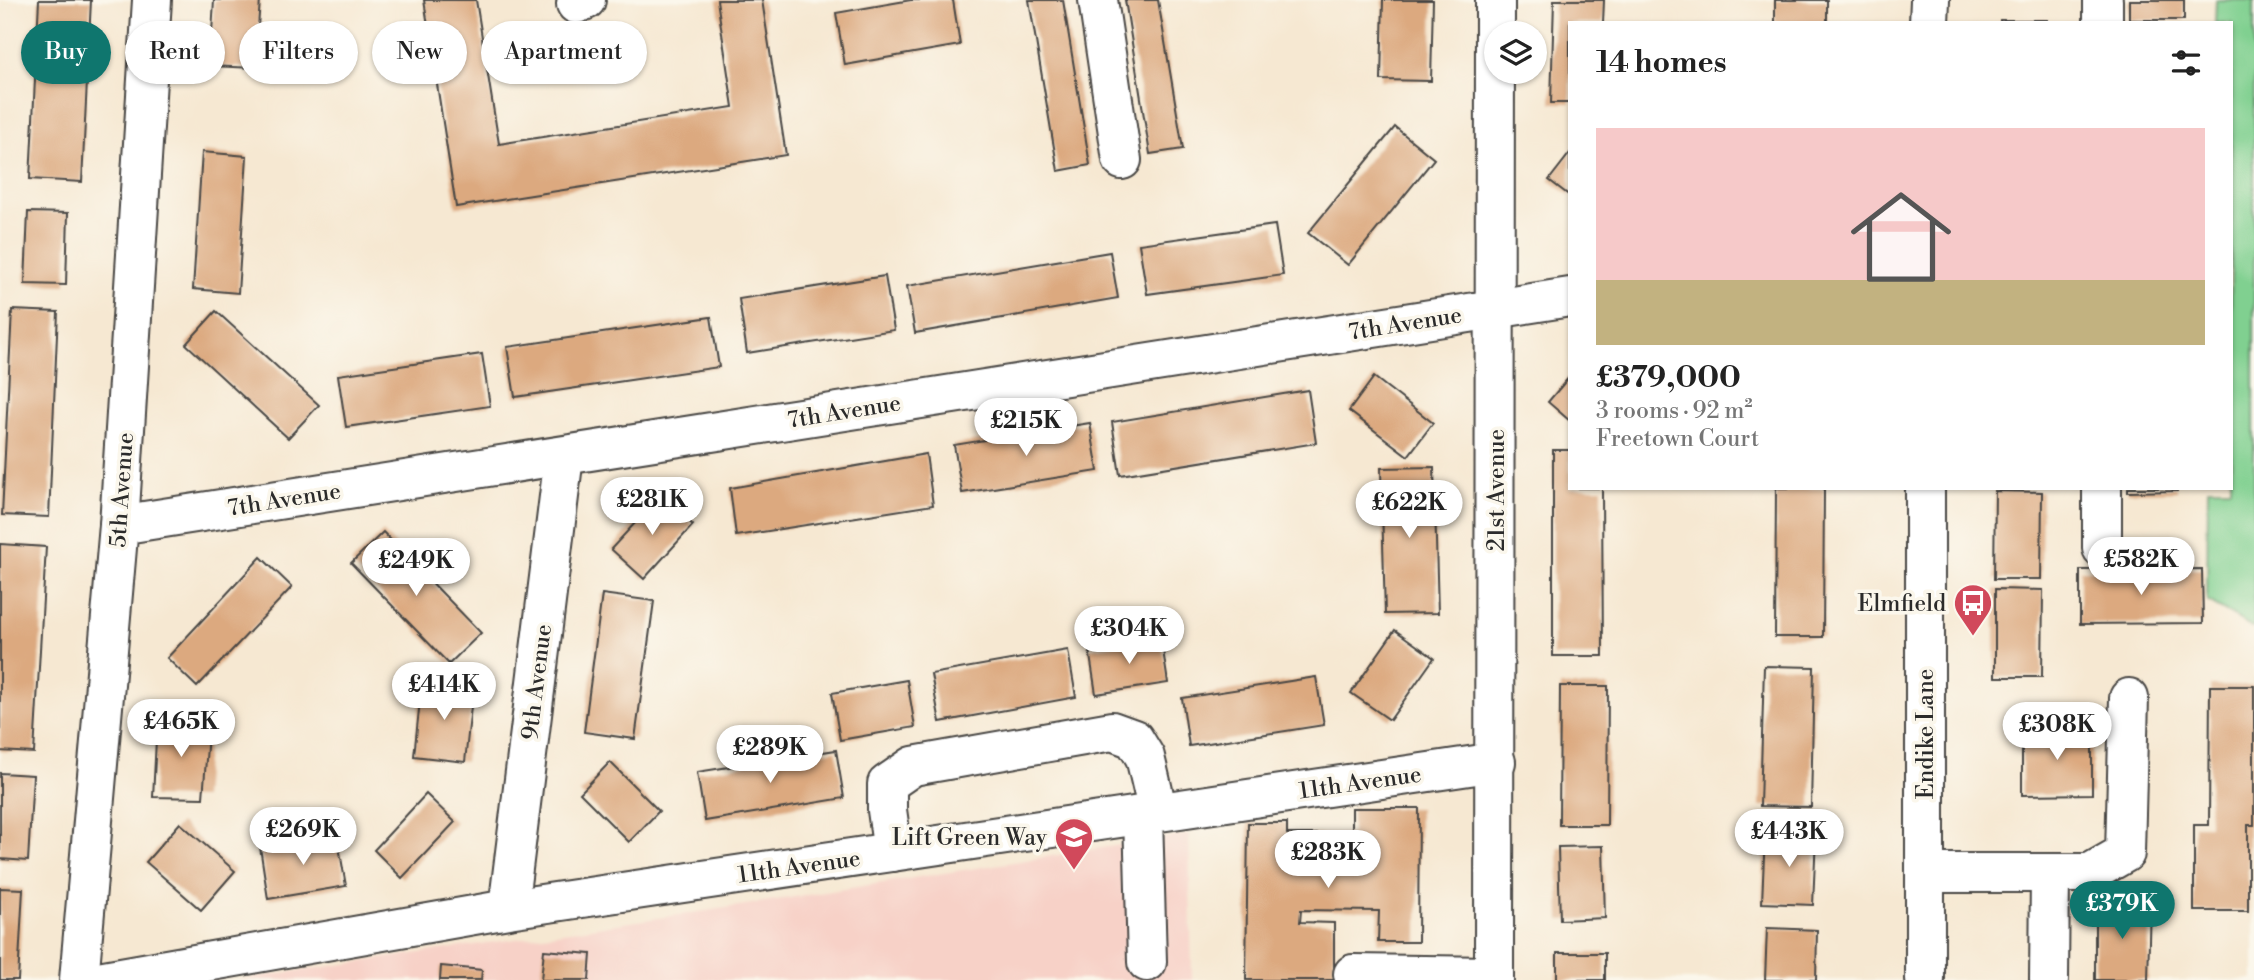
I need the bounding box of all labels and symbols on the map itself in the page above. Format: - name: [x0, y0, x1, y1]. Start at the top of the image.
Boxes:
- street label: 7th Avenue: [1347, 301, 1464, 347]
- street label: 7th Avenue: [786, 389, 903, 435]
- pin: £215K: [977, 398, 1075, 458]
- street label: 21st Avenue: [1483, 429, 1511, 551]
- street label: 5th Avenue: [104, 432, 140, 549]
- street label: 7th Avenue: [226, 477, 343, 523]
- pin: £281K: [603, 477, 701, 537]
- pin: £622K: [1360, 480, 1458, 540]
- pin: £249K: [367, 538, 465, 598]
- pin: £582K: [2092, 538, 2190, 597]
- bus stop icon: Elmfield: [1952, 582, 1994, 637]
- place label: Elmfield: [1858, 590, 1946, 618]
- pin: £304K: [1080, 606, 1178, 666]
- street label: 9th Avenue: [516, 623, 558, 742]
- pin: £414K: [395, 662, 493, 722]
- street label: Endike Lane: [1912, 669, 1940, 799]
- pin: £465K: [132, 700, 230, 759]
- pin: £308K: [2008, 702, 2106, 762]
- pin: £289K: [721, 726, 819, 785]
- street label: 11th Avenue: [1297, 761, 1423, 805]
- pin: £269K: [254, 808, 352, 867]
- pin: £443K: [1740, 810, 1838, 869]
- school or university icon: Lift Green Way: [1053, 816, 1095, 871]
- place label: Lift Green Way: [892, 824, 1048, 852]
- pin: £283K: [1279, 830, 1377, 890]
- street label: 11th Avenue: [736, 845, 862, 889]
- pin: £379K: [2073, 881, 2171, 941]

